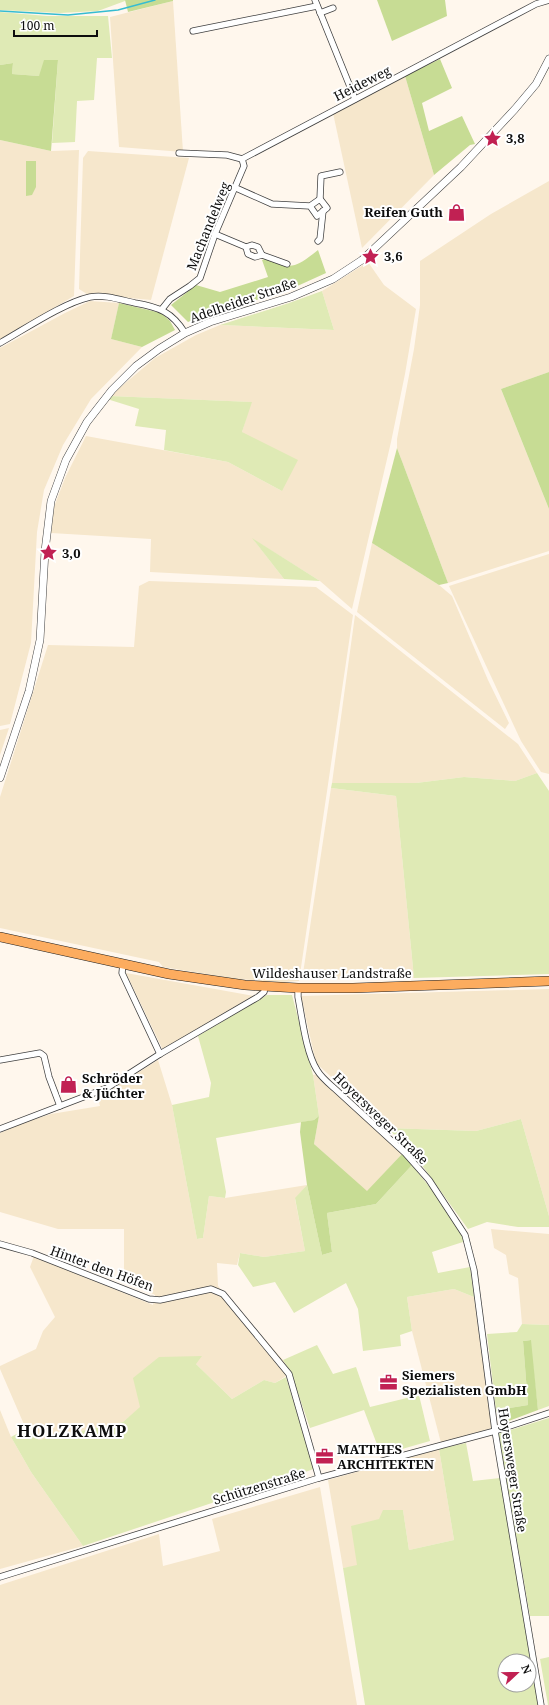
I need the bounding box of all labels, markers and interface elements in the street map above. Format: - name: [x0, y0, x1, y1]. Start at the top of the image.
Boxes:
- scale bar: [14, 12, 97, 38]
- text: 100 m: [20, 17, 55, 34]
- street label: Heideweg: [331, 61, 393, 105]
- place icon: 3,8: [483, 128, 503, 148]
- place label: 3,8: [506, 129, 525, 147]
- street label: Machandelweg: [182, 179, 234, 273]
- shop icon: Reifen Guth: [446, 202, 466, 222]
- place label: Reifen Guth: [364, 203, 443, 221]
- place icon: 3,6: [361, 246, 381, 266]
- place label: 3,6: [384, 247, 403, 265]
- street label: Adelheider Straße: [187, 273, 299, 327]
- place icon: 3,0: [39, 543, 59, 563]
- place label: 3,0: [62, 544, 81, 562]
- street label: Wildeshauser Landstraße: [252, 964, 412, 982]
- street label: Hoyersweger Straße: [330, 1068, 432, 1168]
- place label: Schröder & Jüchter: [82, 1069, 145, 1102]
- shop icon: Schröder & Jüchter: [59, 1075, 79, 1095]
- street label: Hinter den Höfen: [48, 1241, 157, 1295]
- place label: Siemers Spezialisten GmbH: [402, 1366, 527, 1399]
- office icon: Siemers Spezialisten GmbH: [379, 1372, 399, 1392]
- street label: Hoyersweger Straße: [494, 1407, 532, 1533]
- district label: HOLZKAMP: [17, 1419, 127, 1442]
- place label: MATTHES ARCHITEKTEN: [337, 1440, 435, 1473]
- office icon: MATTHES ARCHITEKTEN: [314, 1446, 334, 1466]
- street label: Schützenstraße: [211, 1463, 307, 1509]
- north arrow: [497, 1653, 537, 1693]
- text: N: [518, 1662, 535, 1676]

